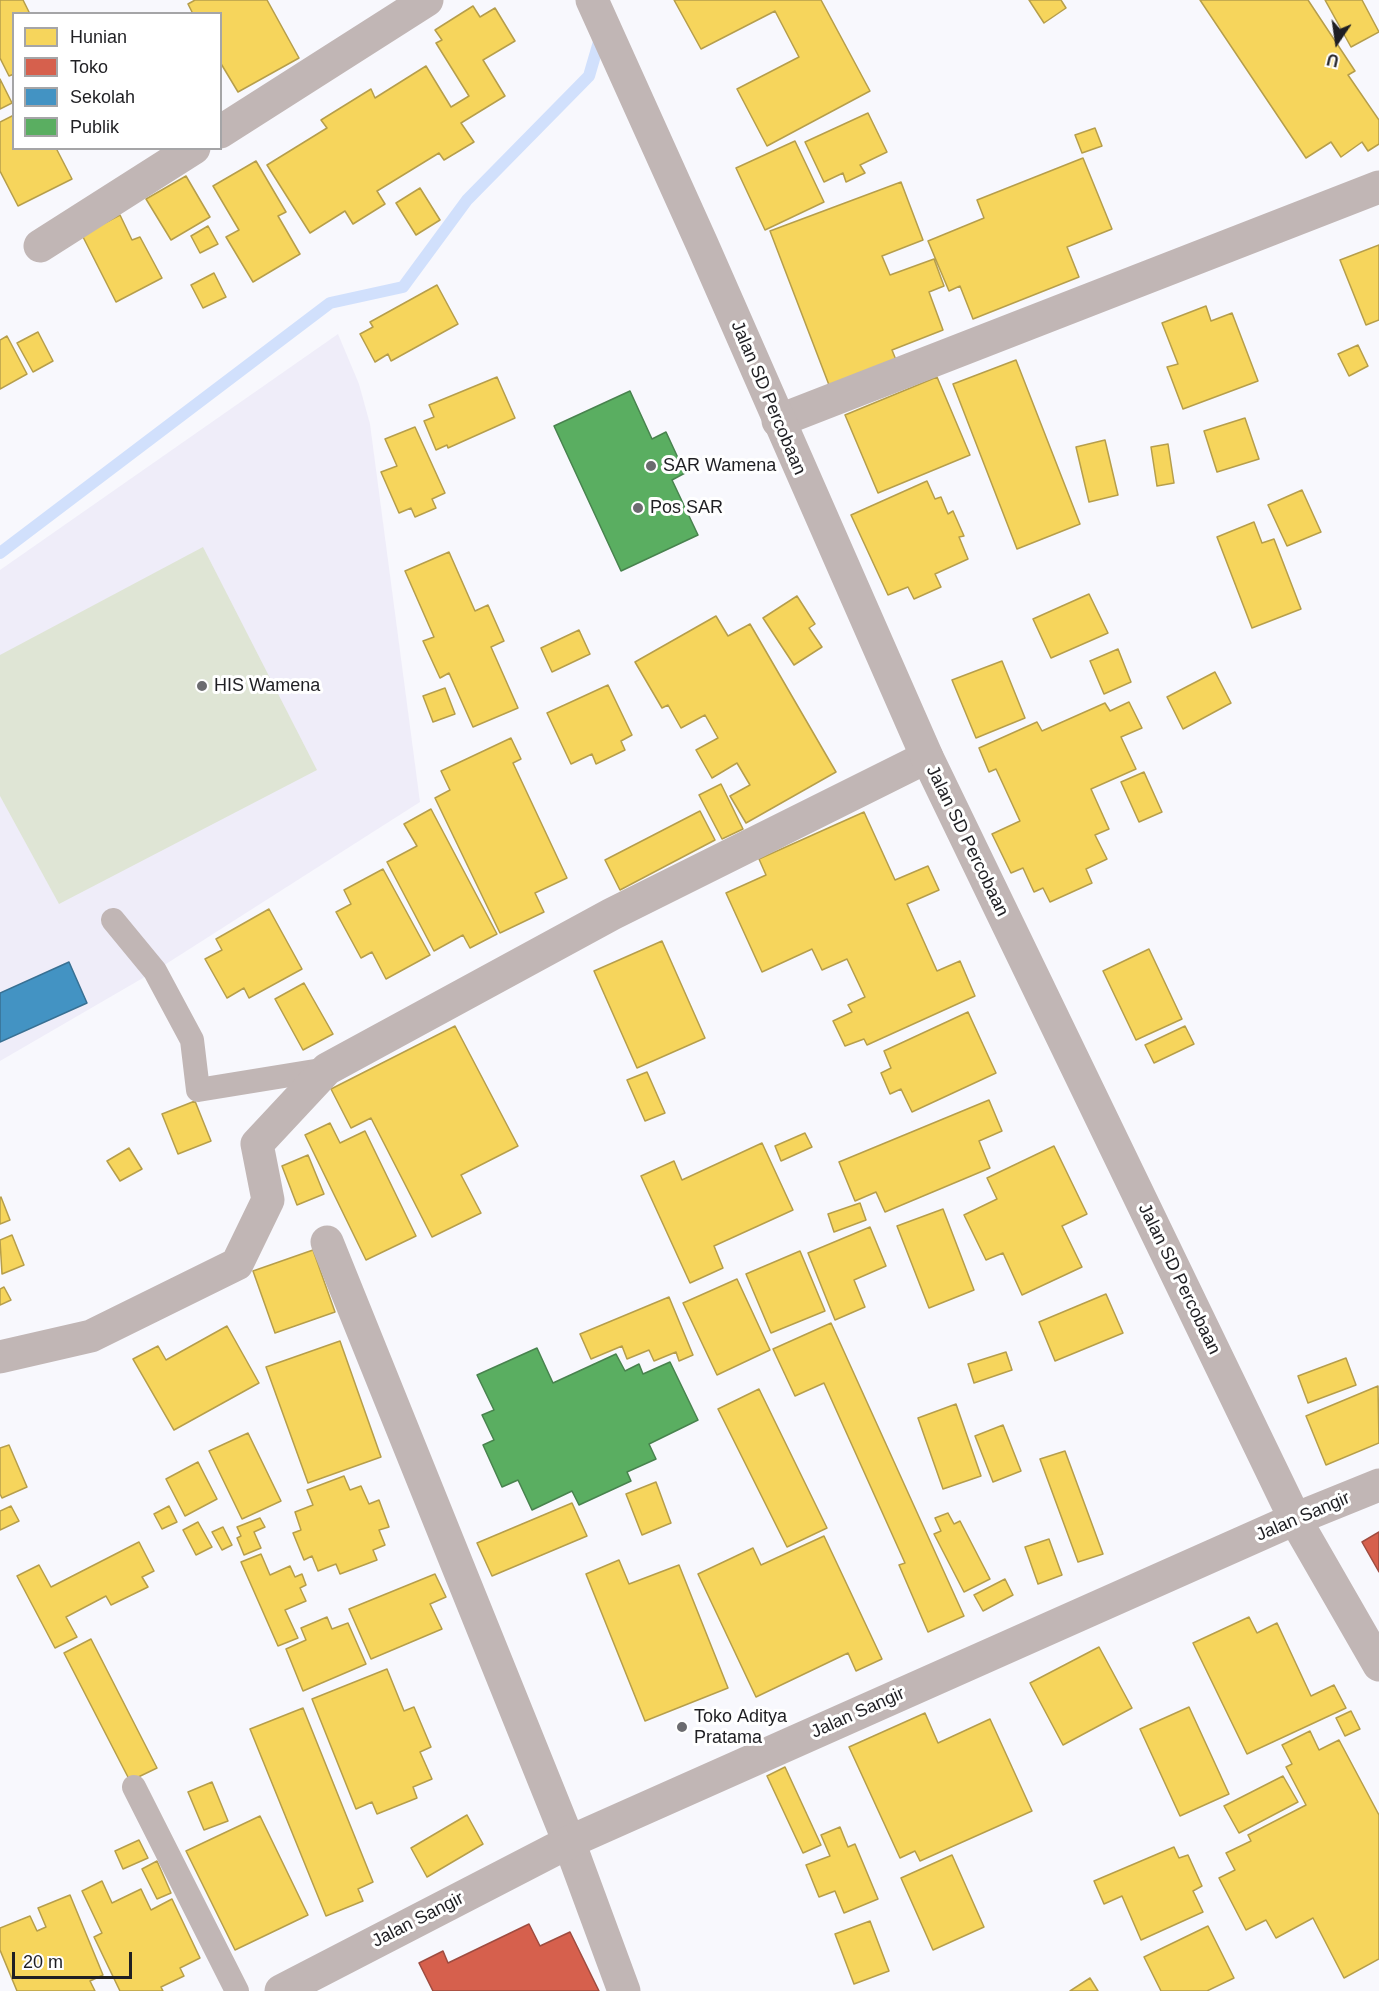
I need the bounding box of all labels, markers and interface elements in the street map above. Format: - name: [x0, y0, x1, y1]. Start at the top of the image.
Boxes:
- legend: [12, 12, 222, 150]
- north arrow: [1307, 12, 1367, 72]
- text: Hunian: [70, 27, 127, 47]
- text: U: [1325, 50, 1340, 70]
- text: Toko: [70, 57, 108, 77]
- text: Sekolah: [70, 87, 135, 107]
- text: Publik: [70, 117, 119, 137]
- street label: Jalan SD Percobaan: [726, 318, 810, 478]
- place label: SAR Wamena: [663, 455, 776, 477]
- marker: SAR Wamena: [644, 459, 658, 473]
- place label: Pos SAR: [650, 497, 723, 519]
- marker: Pos SAR: [631, 501, 645, 515]
- place label: HIS Wamena: [214, 675, 320, 697]
- marker: HIS Wamena: [195, 679, 209, 693]
- street label: Jalan SD Percobaan: [921, 762, 1013, 920]
- street label: Jalan SD Percobaan: [1133, 1200, 1225, 1358]
- street label: Jalan Sangir: [1253, 1488, 1353, 1546]
- street label: Jalan Sangir: [808, 1683, 908, 1743]
- place label: Toko Aditya Pratama: [694, 1706, 787, 1748]
- marker: Toko Aditya Pratama: [675, 1720, 689, 1734]
- street label: Jalan Sangir: [369, 1888, 467, 1952]
- scale bar: [15, 1940, 135, 1978]
- text: 20 m: [23, 1952, 63, 1972]

